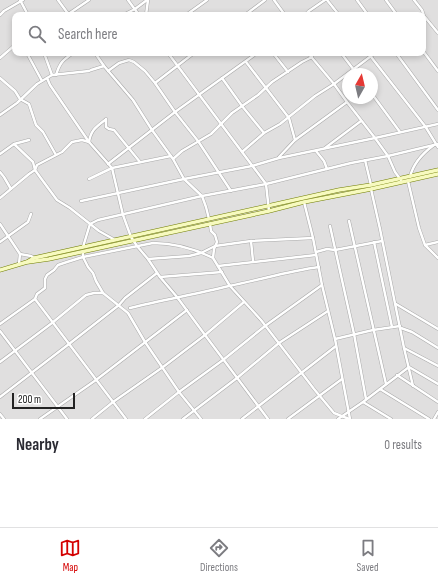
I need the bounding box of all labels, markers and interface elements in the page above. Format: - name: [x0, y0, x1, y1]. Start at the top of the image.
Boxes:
- search box: [12, 12, 426, 56]
- icon: search: [26, 23, 48, 45]
- text: Search here: [58, 25, 118, 44]
- north arrow: [342, 68, 378, 104]
- scale bar: [12, 391, 75, 410]
- text: 200 m: [18, 393, 41, 406]
- text: Nearby: [16, 435, 59, 455]
- text: 0 results: [384, 437, 422, 453]
- tab: Map: [59, 537, 81, 574]
- tab: Directions: [200, 537, 238, 574]
- tab: Saved: [357, 537, 379, 574]

